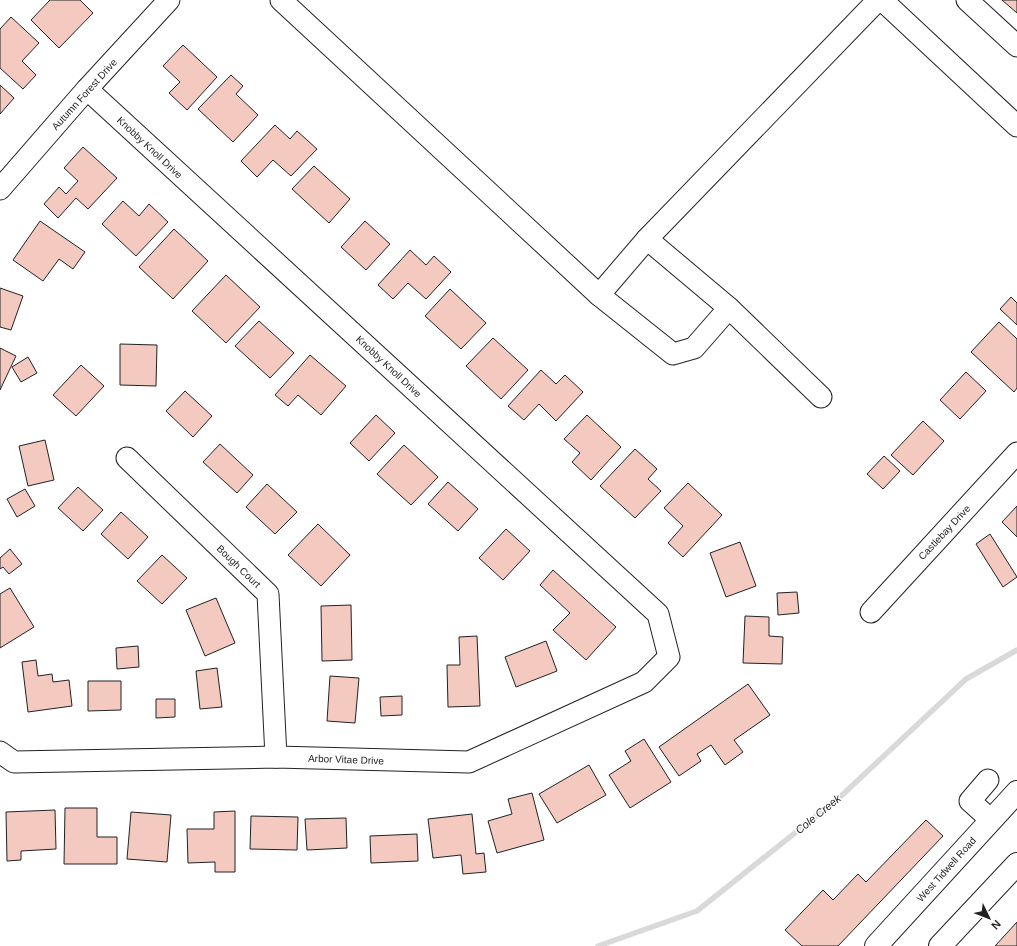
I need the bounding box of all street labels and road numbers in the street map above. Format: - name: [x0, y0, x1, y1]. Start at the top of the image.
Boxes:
- street label: Autumn Forest Drive: [50, 56, 119, 132]
- street label: Knobby Knoll Drive: [115, 114, 185, 181]
- street label: Knobby Knoll Drive: [354, 333, 424, 400]
- street label: Castlebay Drive: [916, 502, 973, 562]
- street label: Bough Court: [215, 543, 263, 590]
- street label: Arbor Vitae Drive: [308, 753, 385, 766]
- street label: West Tidwell Road: [915, 835, 978, 904]

